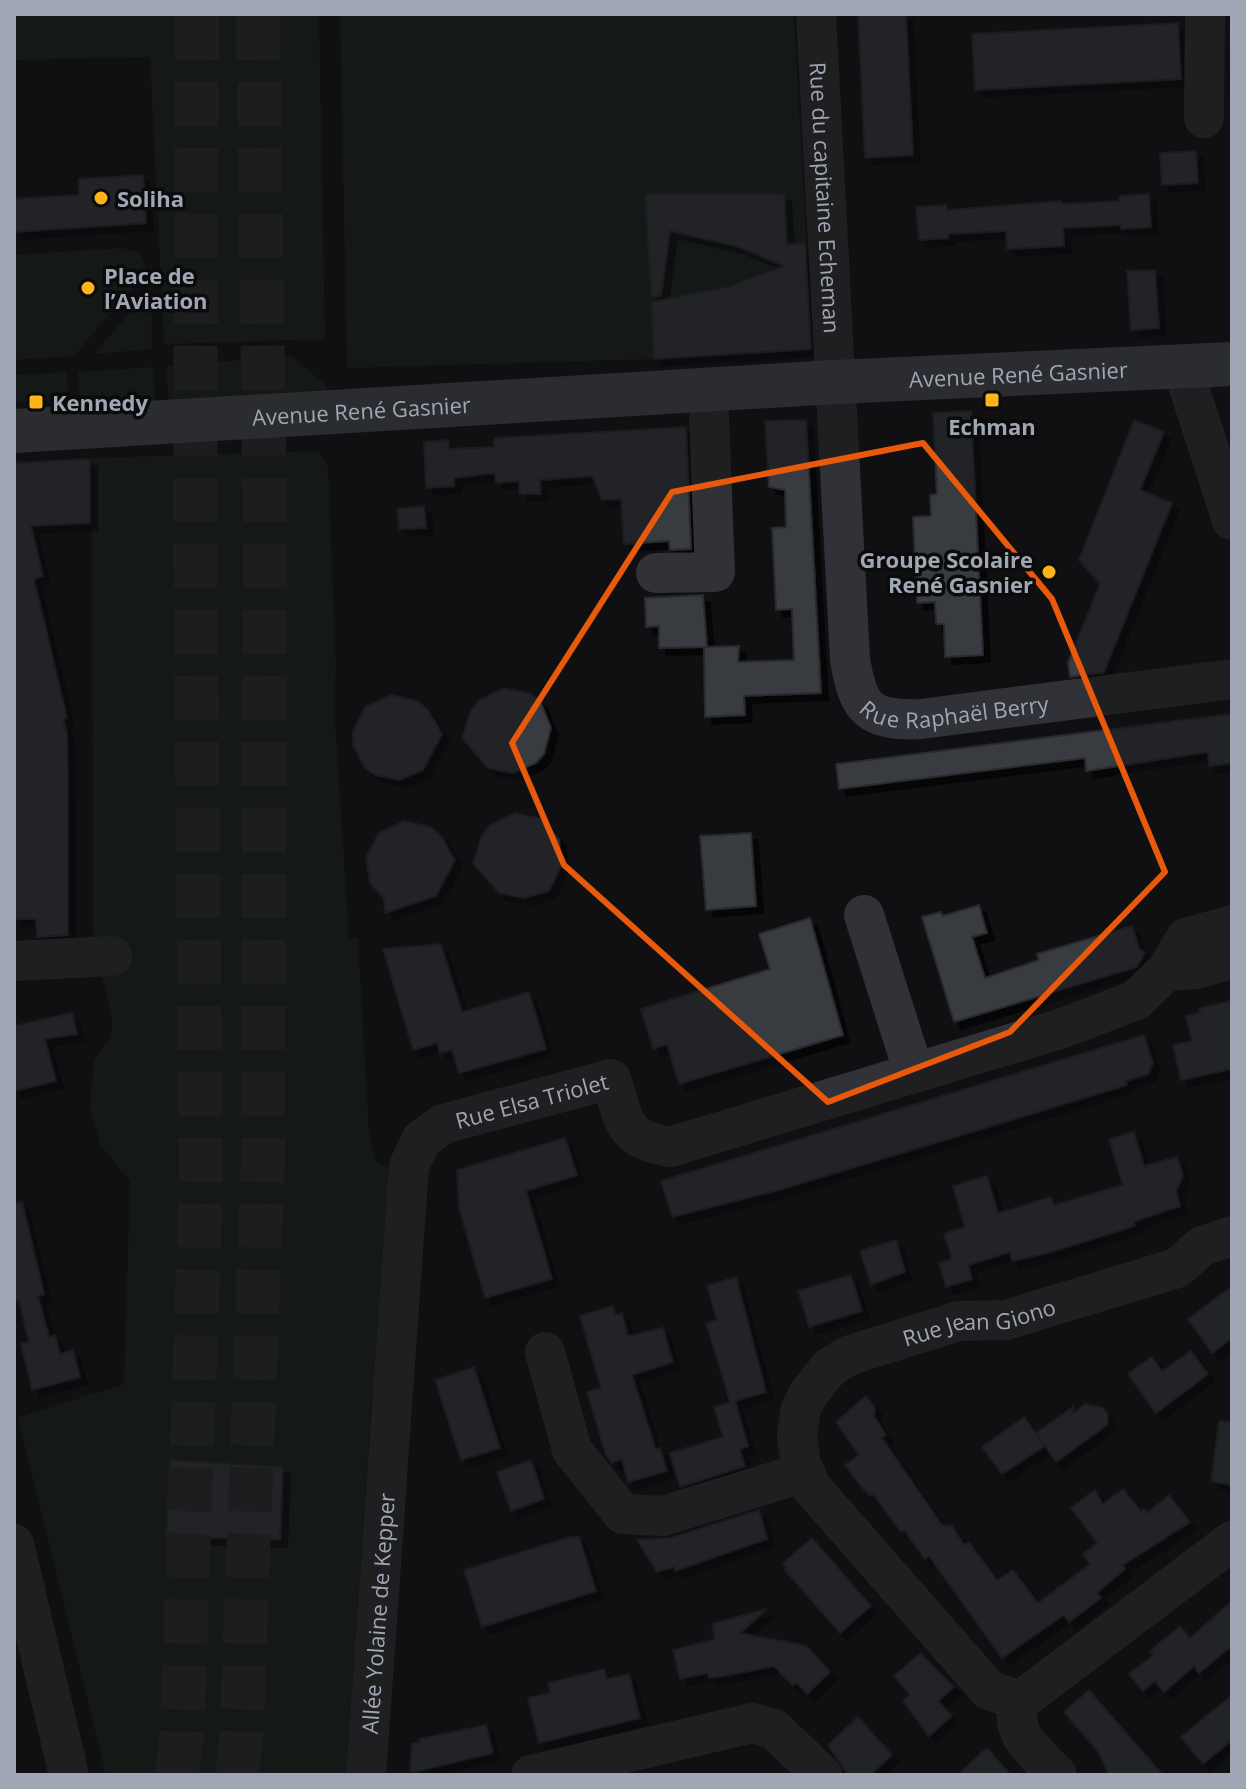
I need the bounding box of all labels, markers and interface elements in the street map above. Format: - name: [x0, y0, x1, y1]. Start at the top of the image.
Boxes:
- street label: Rue du capitaine Echeman: [804, 61, 848, 334]
- place label: Soliha: [117, 183, 184, 213]
- marker: Soliha: [92, 189, 110, 207]
- place label: Place de l’Aviation: [104, 260, 208, 315]
- marker: Place de l’Aviation: [79, 279, 97, 297]
- street label: Avenue René Gasnier: [908, 354, 1128, 394]
- place label: Kennedy: [52, 387, 148, 417]
- street label: Avenue René Gasnier: [251, 389, 472, 432]
- marker: Echman: [983, 391, 1001, 409]
- marker: Kennedy: [27, 393, 45, 411]
- place label: Echman: [948, 411, 1036, 441]
- place label: Groupe Scolaire René Gasnier: [860, 544, 1033, 599]
- marker: Groupe Scolaire René Gasnier: [1040, 563, 1058, 581]
- street label: Rue Raphaël Berry: [854, 688, 1051, 734]
- street label: Rue Elsa Triolet: [452, 1065, 611, 1135]
- street label: Rue Jean Giono: [899, 1291, 1059, 1353]
- street label: Allée Yolaine de Kepper: [354, 1492, 401, 1735]

